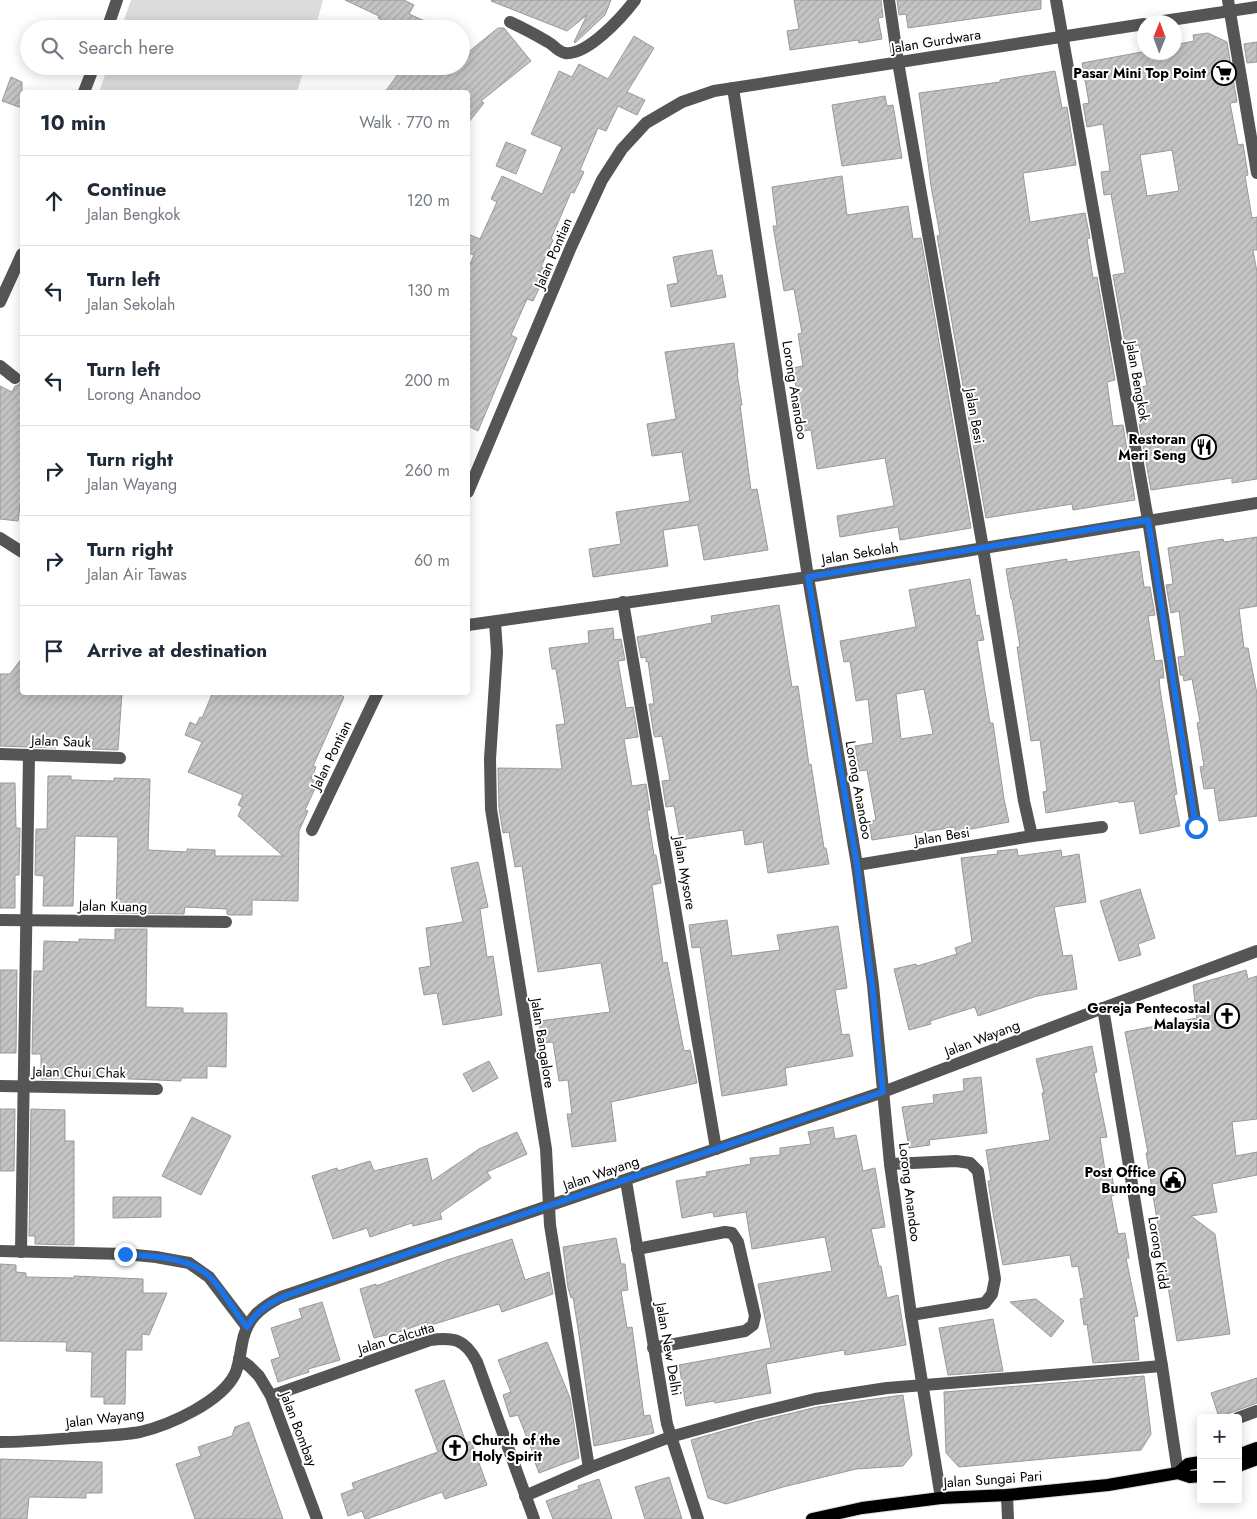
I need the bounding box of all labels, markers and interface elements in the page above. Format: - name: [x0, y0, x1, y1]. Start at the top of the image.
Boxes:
- north arrow: [1137, 15, 1182, 60]
- search box: [20, 20, 470, 75]
- street label: Jalan Gurdwara: [888, 24, 982, 58]
- icon: search: [38, 34, 66, 62]
- text: Search here: [78, 34, 174, 61]
- supermarket icon: Pasar Mini Top Point: [1211, 60, 1237, 86]
- place label: Pasar Mini Top Point: [1073, 63, 1207, 83]
- text: 10 min: [40, 108, 106, 138]
- text: Walk · 770 m: [359, 111, 450, 134]
- text: Continue: [87, 176, 166, 203]
- icon: ahead: [40, 187, 68, 215]
- text: 120 m: [407, 189, 450, 212]
- text: Jalan Bengkok: [87, 203, 180, 226]
- street label: Jalan Pontian: [528, 215, 577, 293]
- text: Turn left: [87, 266, 160, 293]
- icon: left: [40, 277, 68, 305]
- text: 130 m: [407, 279, 450, 302]
- text: Jalan Sekolah: [87, 293, 175, 316]
- street label: Jalan Bengkok: [1121, 337, 1155, 424]
- street label: Lorong Anandoo: [777, 339, 813, 441]
- text: Turn left: [87, 356, 160, 383]
- icon: left: [40, 367, 68, 395]
- text: 200 m: [404, 369, 450, 392]
- text: Lorong Anandoo: [87, 383, 201, 406]
- street label: Jalan Besi: [960, 385, 990, 445]
- place label: Restoran Meri Seng: [1118, 429, 1186, 465]
- restaurant icon: Restoran Meri Seng: [1191, 434, 1217, 460]
- text: Turn right: [87, 446, 173, 473]
- icon: right: [40, 457, 68, 485]
- text: 260 m: [405, 459, 450, 482]
- text: Jalan Wayang: [87, 473, 177, 496]
- text: Turn right: [87, 536, 173, 563]
- street label: Jalan Sekolah: [818, 537, 900, 569]
- icon: right: [40, 547, 68, 575]
- text: 60 m: [414, 549, 450, 572]
- text: Jalan Air Tawas: [87, 563, 187, 586]
- icon: arrive: [40, 637, 68, 665]
- text: Arrive at destination: [87, 637, 267, 664]
- street label: Jalan Pontian: [305, 717, 356, 795]
- street label: Jalan Sauk: [29, 730, 92, 752]
- street label: Lorong Anandoo: [840, 739, 878, 841]
- route start: [1185, 816, 1208, 839]
- street label: Jalan Besi: [911, 822, 971, 851]
- street label: Jalan Mysore: [668, 833, 701, 911]
- street label: Jalan Kuang: [77, 895, 147, 917]
- street label: Jalan Bangalore: [526, 995, 560, 1089]
- place label: Gereja Pentecostal Malaysia: [1087, 998, 1210, 1034]
- church icon: Gereja Pentecostal Malaysia: [1214, 1003, 1240, 1029]
- street label: Jalan Wayang: [940, 1015, 1022, 1062]
- street label: Jalan Chui Chak: [30, 1061, 127, 1083]
- street label: Lorong Anandoo: [894, 1141, 926, 1243]
- street label: Jalan Wayang: [559, 1151, 642, 1196]
- place label: Post Office Buntong: [1084, 1162, 1156, 1198]
- public building icon: Post Office Buntong: [1160, 1167, 1186, 1193]
- street label: Lorong Kidd: [1143, 1215, 1175, 1291]
- route end: [114, 1243, 137, 1266]
- street label: Jalan New Delhi: [651, 1299, 687, 1397]
- street label: Jalan Calcutta: [354, 1317, 437, 1360]
- street label: Jalan Bombay: [275, 1387, 323, 1470]
- street label: Jalan Wayang: [63, 1403, 145, 1433]
- map controls: [1197, 1414, 1242, 1504]
- button: +: [1197, 1414, 1242, 1459]
- place label: Church of the Holy Spirit: [472, 1430, 560, 1466]
- church icon: Church of the Holy Spirit: [442, 1435, 468, 1461]
- button: −: [1197, 1459, 1242, 1504]
- street label: Jalan Sungai Pari: [941, 1466, 1043, 1493]

